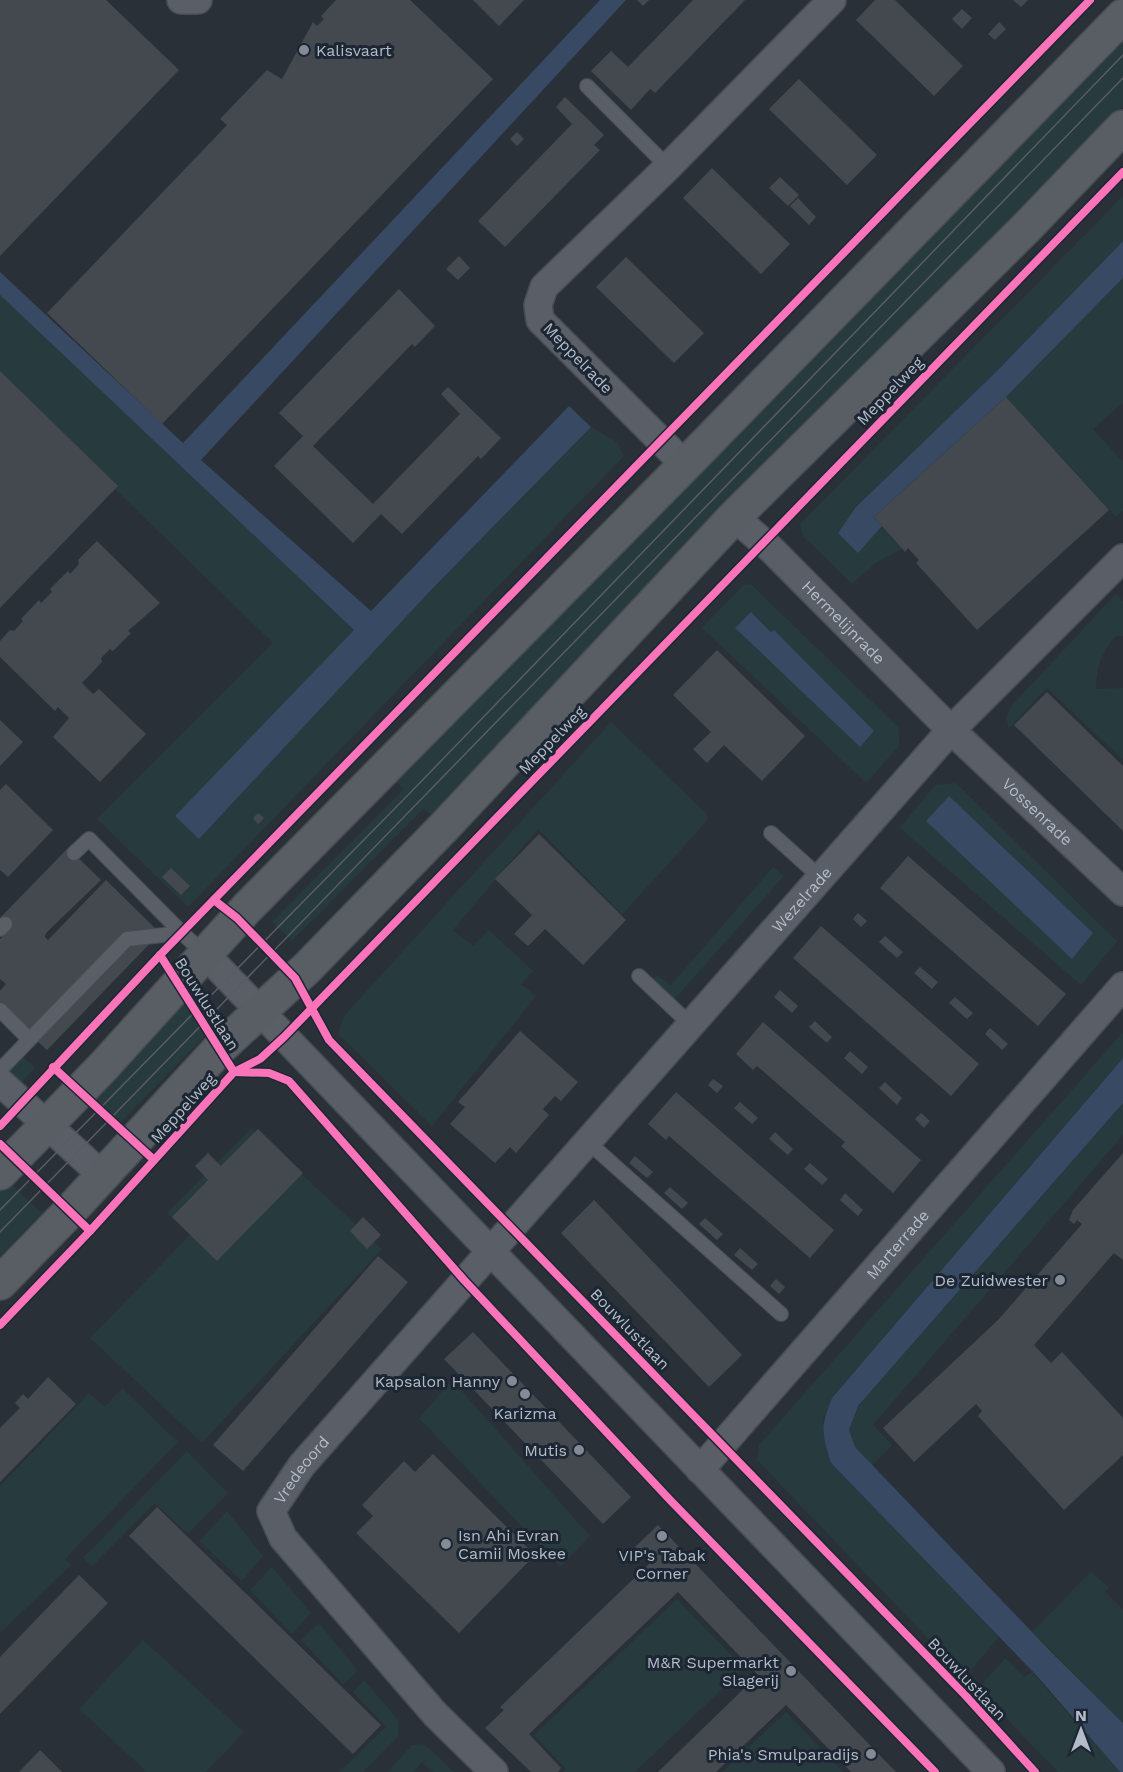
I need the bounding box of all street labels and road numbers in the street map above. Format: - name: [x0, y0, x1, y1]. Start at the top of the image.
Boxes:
- street label: Meppelrade: [539, 318, 617, 398]
- street label: Meppelweg: [853, 353, 928, 429]
- street label: Hermelijnrade: [798, 576, 889, 668]
- street label: Meppelweg: [515, 702, 590, 778]
- street label: Vossenrade: [998, 774, 1077, 849]
- street label: Wezelrade: [768, 863, 836, 936]
- street label: Bouwlustlaan: [171, 954, 243, 1054]
- street label: Meppelweg: [147, 1069, 220, 1147]
- street label: Marterrade: [862, 1206, 933, 1283]
- street label: Bouwlustlaan: [586, 1284, 674, 1374]
- street label: Vredeoord: [269, 1432, 333, 1507]
- street label: Bouwlustlaan: [924, 1634, 1010, 1724]

